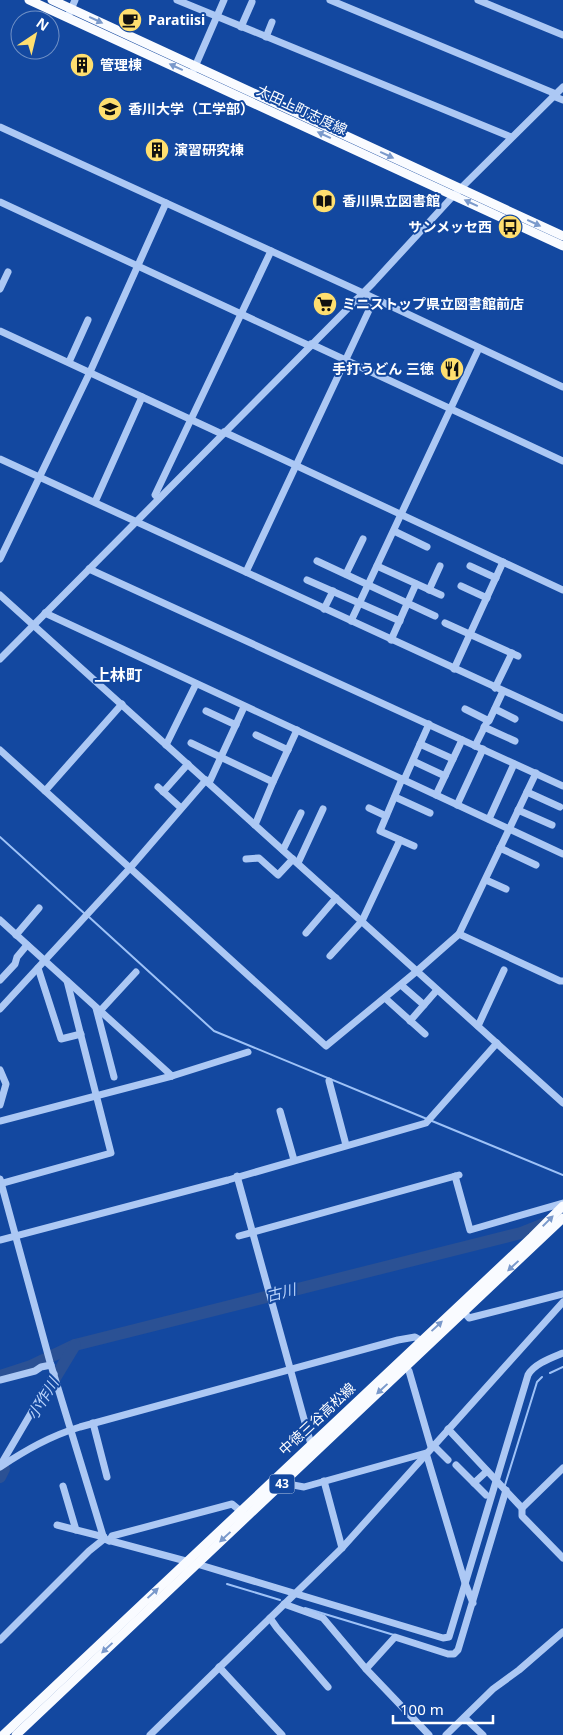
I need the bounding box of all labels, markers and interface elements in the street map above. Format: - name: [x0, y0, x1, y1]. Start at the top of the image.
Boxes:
- cafe icon: Paratiisi: [117, 7, 143, 33]
- north arrow: [10, 10, 60, 60]
- place label: Paratiisi: [148, 10, 205, 29]
- text: N: [33, 13, 53, 35]
- one-way arrow: [89, 17, 103, 25]
- building icon: 管理棟: [69, 52, 95, 78]
- place label: 管理棟: [100, 55, 142, 74]
- one-way arrow: [169, 63, 183, 71]
- street label: 太田上町志度線: [254, 80, 351, 139]
- school or university icon: 香川大学（工学部）: [97, 96, 123, 122]
- place label: 香川大学（工学部）: [128, 99, 254, 118]
- one-way arrow: [317, 131, 331, 139]
- building icon: 演習研究棟: [144, 137, 170, 163]
- place label: 演習研究棟: [174, 140, 244, 159]
- one-way arrow: [380, 151, 394, 159]
- library icon: 香川県立図書館: [311, 188, 337, 214]
- place label: 香川県立図書館: [342, 191, 440, 210]
- one-way arrow: [464, 199, 478, 207]
- bus stop icon: サンメッセ西: [497, 214, 523, 240]
- place label: サンメッセ西: [408, 217, 492, 236]
- one-way arrow: [527, 219, 541, 227]
- supermarket icon: ミニストップ県立図書館前店: [312, 291, 338, 317]
- place label: ミニストップ県立図書館前店: [342, 294, 524, 313]
- restaurant icon: 手打うどん 三徳: [439, 356, 465, 382]
- place label: 手打うどん 三徳: [332, 359, 434, 378]
- district label: 上林町: [94, 664, 142, 686]
- one-way arrow: [542, 1216, 554, 1228]
- one-way arrow: [507, 1260, 519, 1272]
- water label: 古川: [264, 1278, 300, 1305]
- one-way arrow: [430, 1320, 442, 1332]
- water label: 小作川: [22, 1372, 63, 1423]
- street label: 中徳三谷高松線: [274, 1378, 359, 1459]
- one-way arrow: [376, 1383, 388, 1395]
- road number: 43: [270, 1475, 294, 1494]
- one-way arrow: [220, 1531, 232, 1543]
- one-way arrow: [147, 1587, 159, 1599]
- one-way arrow: [102, 1642, 114, 1654]
- scale bar: [393, 1692, 493, 1724]
- text: 100 m: [400, 1699, 444, 1719]

